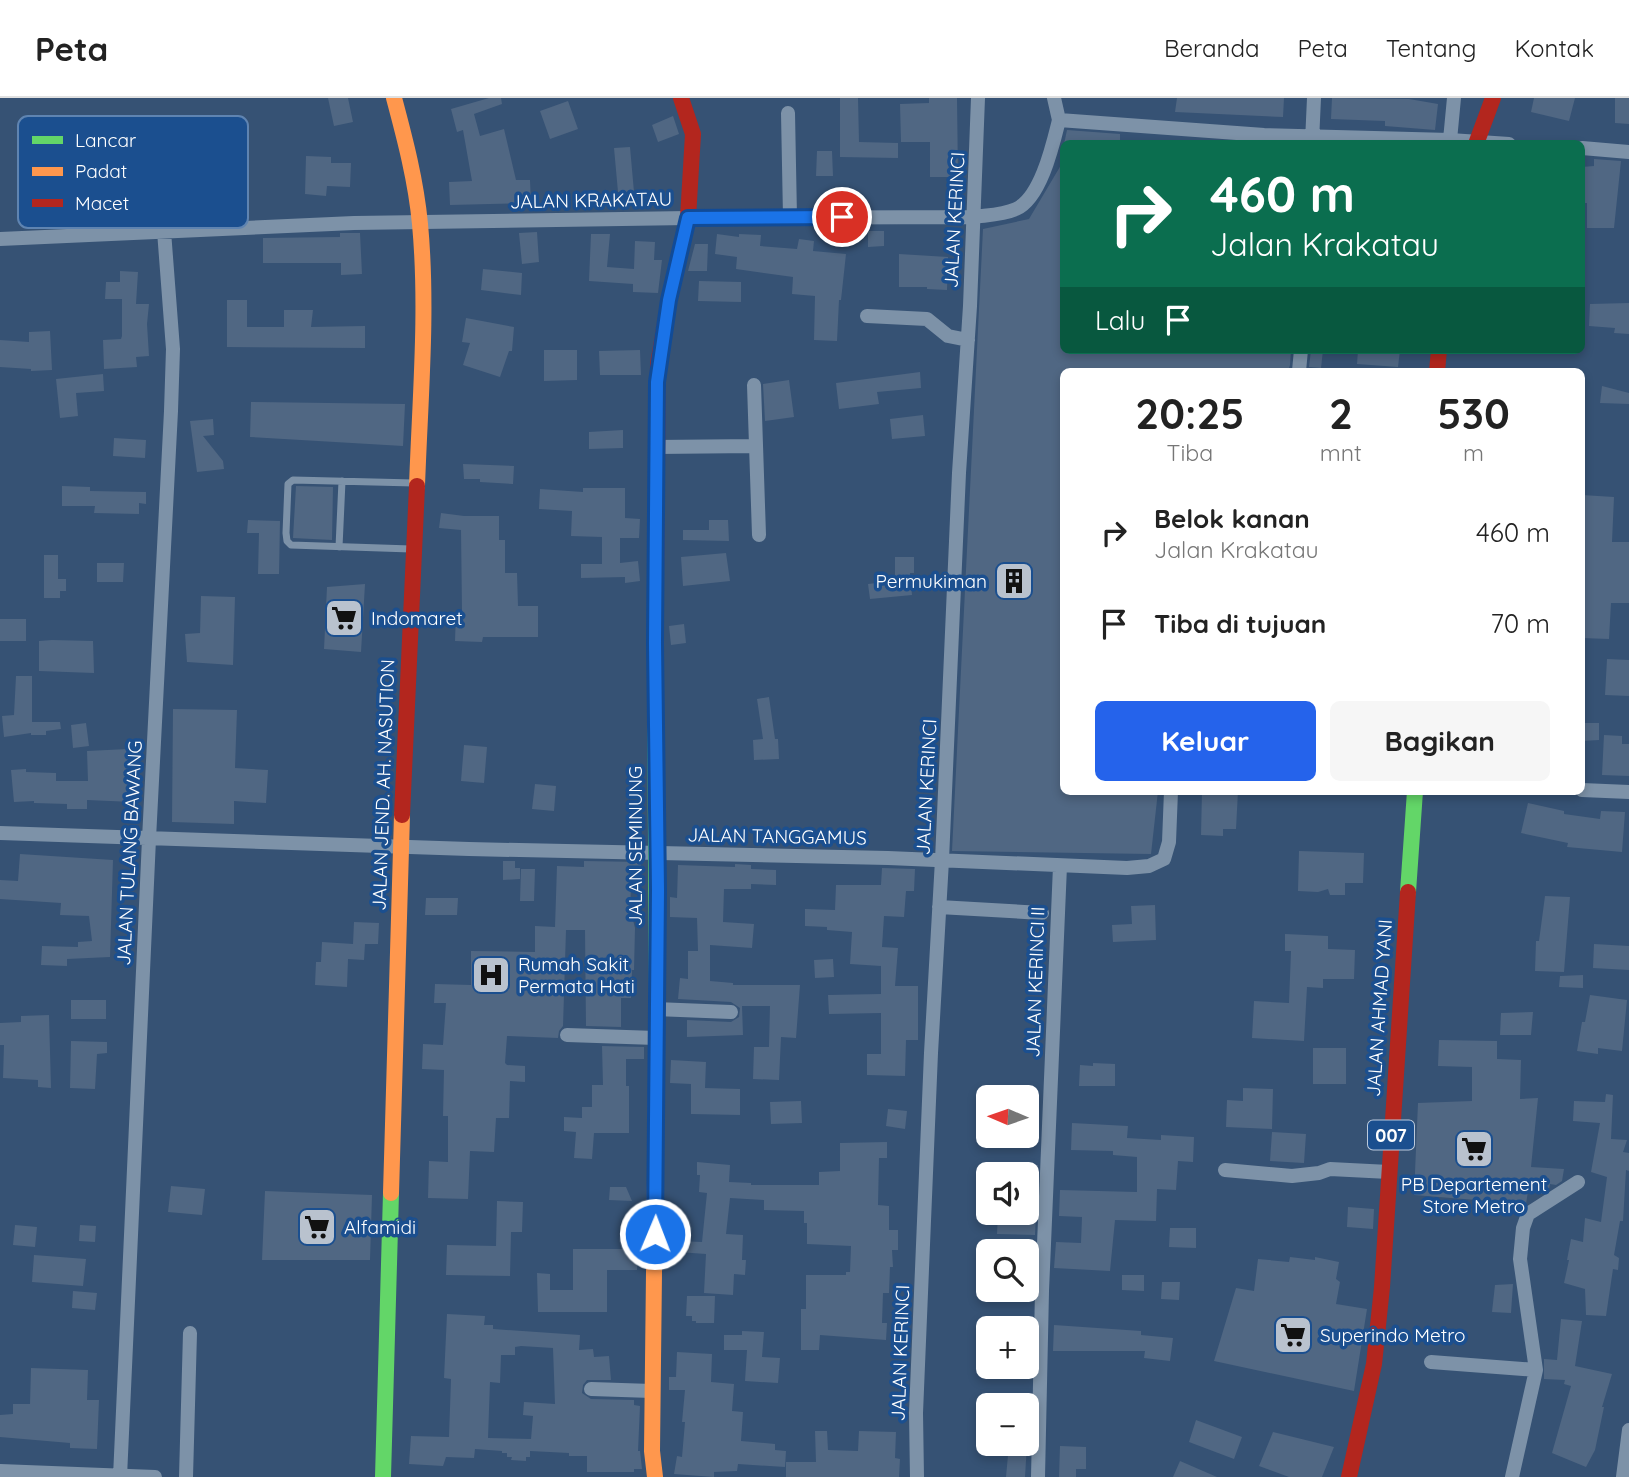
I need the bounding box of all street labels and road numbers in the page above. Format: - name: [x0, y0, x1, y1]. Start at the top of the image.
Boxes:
- street label: JALAN KERINCI: [938, 151, 970, 289]
- street label: JALAN KRAKATAU: [510, 187, 672, 213]
- street label: JALAN JEND. AH. NASUTION: [367, 659, 399, 911]
- street label: JALAN KERINCI: [910, 718, 942, 856]
- street label: JALAN TULANG BAWANG: [111, 740, 147, 966]
- street label: JALAN SEMINUNG: [623, 766, 647, 926]
- street label: JALAN TANGGAMUS: [687, 822, 867, 850]
- street label: JALAN KERINCI II: [1020, 906, 1050, 1058]
- street label: JALAN AHMAD YANI: [1361, 918, 1397, 1098]
- road number: 007: [1368, 1120, 1414, 1150]
- street label: JALAN KERINCI: [886, 1284, 914, 1422]

